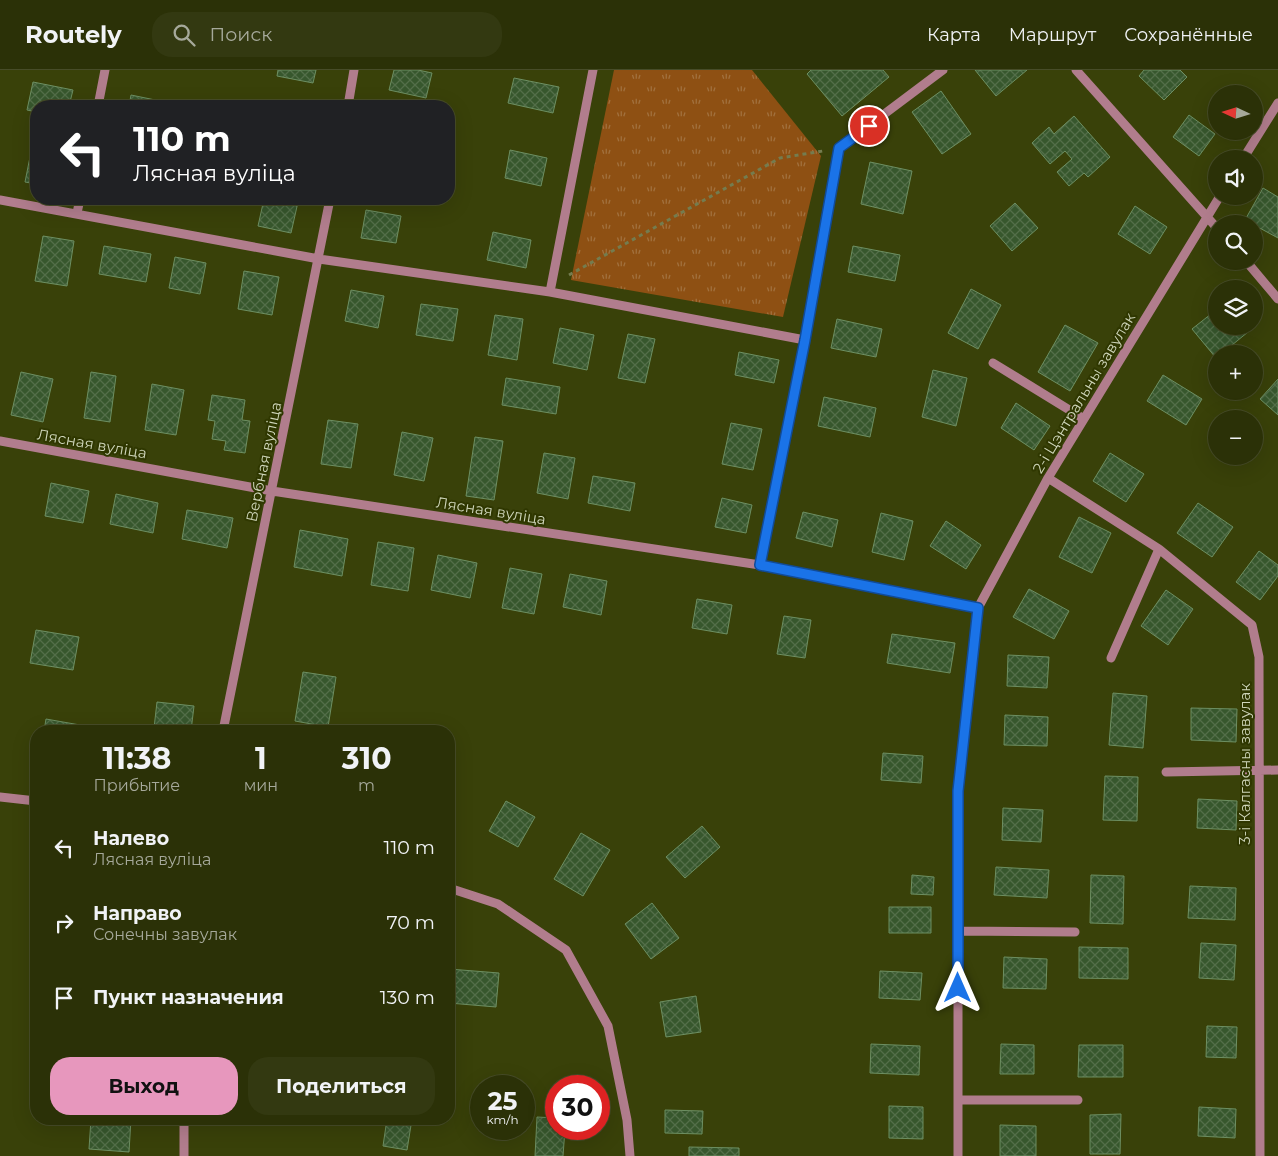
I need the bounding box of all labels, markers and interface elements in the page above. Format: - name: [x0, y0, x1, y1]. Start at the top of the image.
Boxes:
- search box: [152, 12, 502, 57]
- text: Routely: [25, 20, 122, 49]
- icon: search: [170, 21, 198, 49]
- text: Поиск: [210, 23, 272, 46]
- text: Карта: [927, 24, 981, 46]
- text: Маршрут: [1009, 24, 1096, 46]
- text: Сохранённые: [1124, 24, 1253, 46]
- north arrow: [1208, 85, 1262, 140]
- map controls: [1208, 85, 1263, 465]
- pin: [848, 105, 890, 147]
- icon: arrive: [855, 112, 883, 140]
- text: 110 m: [133, 117, 231, 160]
- icon: left: [50, 120, 115, 185]
- button: sound: [1208, 150, 1263, 205]
- text: Лясная вуліца: [133, 160, 296, 187]
- button: search: [1208, 215, 1263, 270]
- button: layers: [1208, 280, 1263, 335]
- street label: 2-і Цэнтральны завулак: [1028, 309, 1139, 476]
- button: +: [1208, 345, 1263, 400]
- street label: Вербная вуліца: [242, 400, 286, 524]
- button: −: [1208, 410, 1263, 465]
- street label: Лясная вуліца: [36, 425, 148, 462]
- street label: Лясная вуліца: [435, 492, 547, 529]
- street label: 3-і Калгасны завулак: [1235, 683, 1254, 845]
- text: 11:38: [102, 740, 171, 777]
- text: 1: [255, 740, 267, 777]
- text: 310: [342, 740, 392, 777]
- text: Прибытие: [93, 776, 180, 795]
- text: мин: [244, 776, 278, 795]
- text: m: [358, 776, 375, 795]
- text: Налево: [93, 827, 169, 850]
- icon: left: [50, 834, 78, 862]
- text: 110 m: [384, 836, 435, 859]
- text: Лясная вуліца: [93, 850, 211, 869]
- text: Направо: [93, 902, 182, 925]
- icon: right: [50, 909, 78, 937]
- text: 70 m: [386, 911, 435, 934]
- text: Сонечны завулак: [93, 925, 237, 944]
- position arrow: [931, 961, 983, 1013]
- icon: arrive: [50, 984, 78, 1012]
- text: Пункт назначения: [93, 986, 284, 1009]
- text: 130 m: [380, 986, 435, 1009]
- button: Выход: [50, 1057, 238, 1115]
- button: Поделиться: [248, 1057, 435, 1115]
- speed limit sign: 30: [545, 1075, 610, 1140]
- text: 25: [488, 1086, 517, 1116]
- text: km/h: [486, 1112, 519, 1127]

